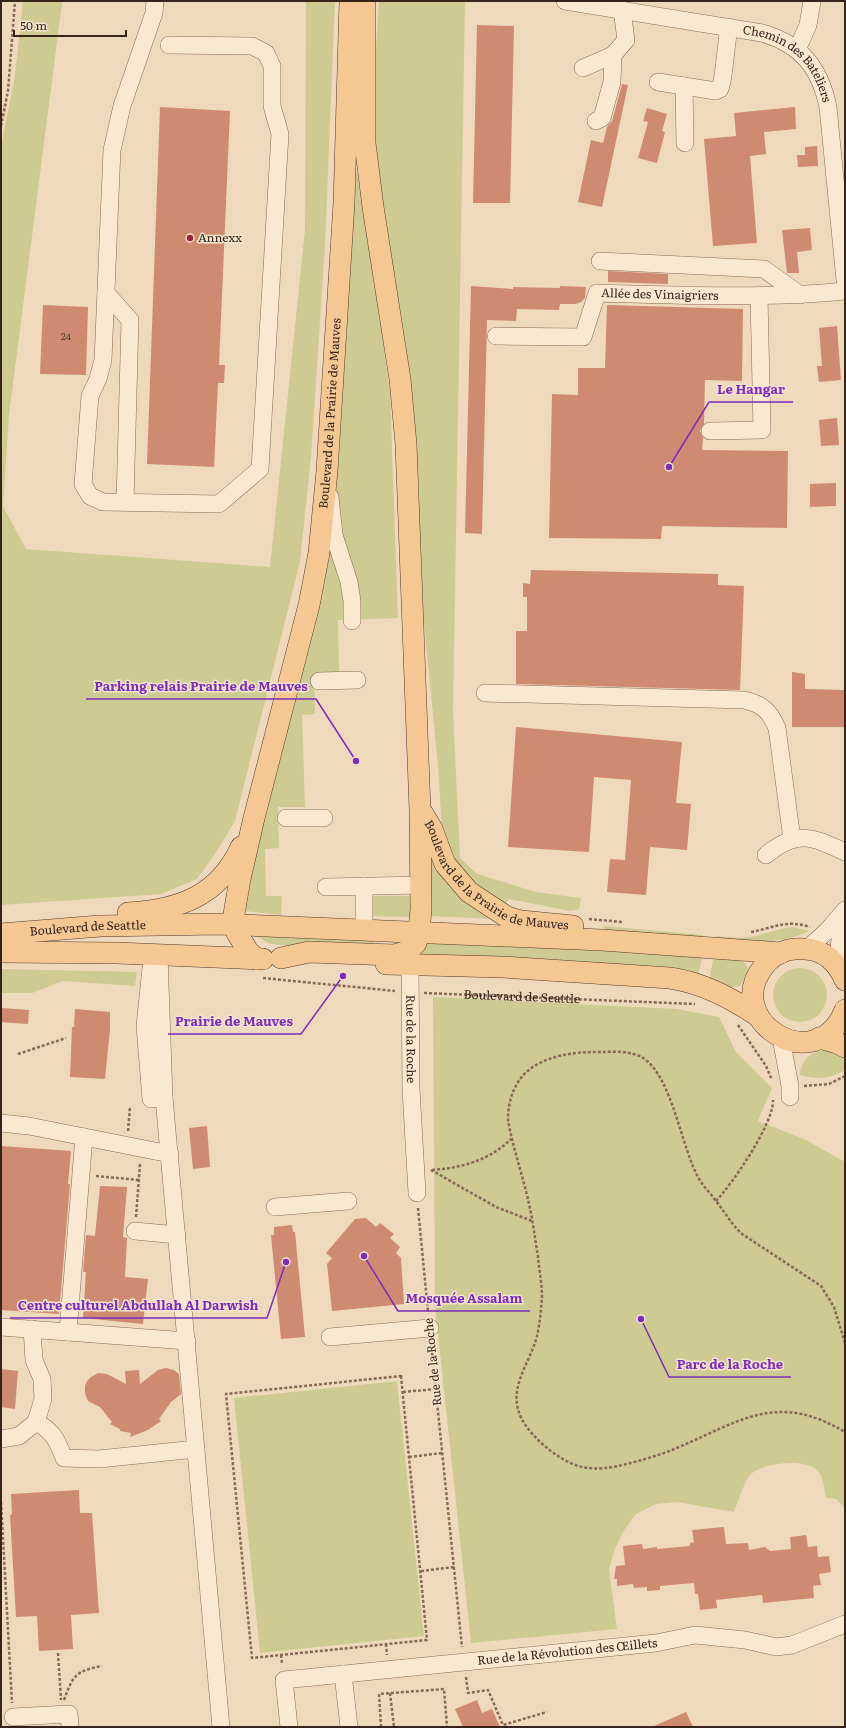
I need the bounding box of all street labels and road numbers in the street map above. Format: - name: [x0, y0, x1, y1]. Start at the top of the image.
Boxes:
- street label: Chemin des Bateliers: [742, 20, 837, 104]
- street label: Allée des Vinaigriers: [601, 283, 719, 304]
- street label: Boulevard de la Prairie de Mauves: [313, 317, 345, 509]
- street label: Boulevard de la Prairie de Mauves: [421, 816, 570, 934]
- street label: Boulevard de Seattle: [29, 915, 146, 940]
- street label: Boulevard de Seattle: [463, 985, 580, 1007]
- street label: Rue de la Roche: [402, 995, 421, 1083]
- street label: Rue de la Roche: [418, 1317, 446, 1407]
- street label: Rue de la Révolution des Œillets: [476, 1633, 659, 1669]

